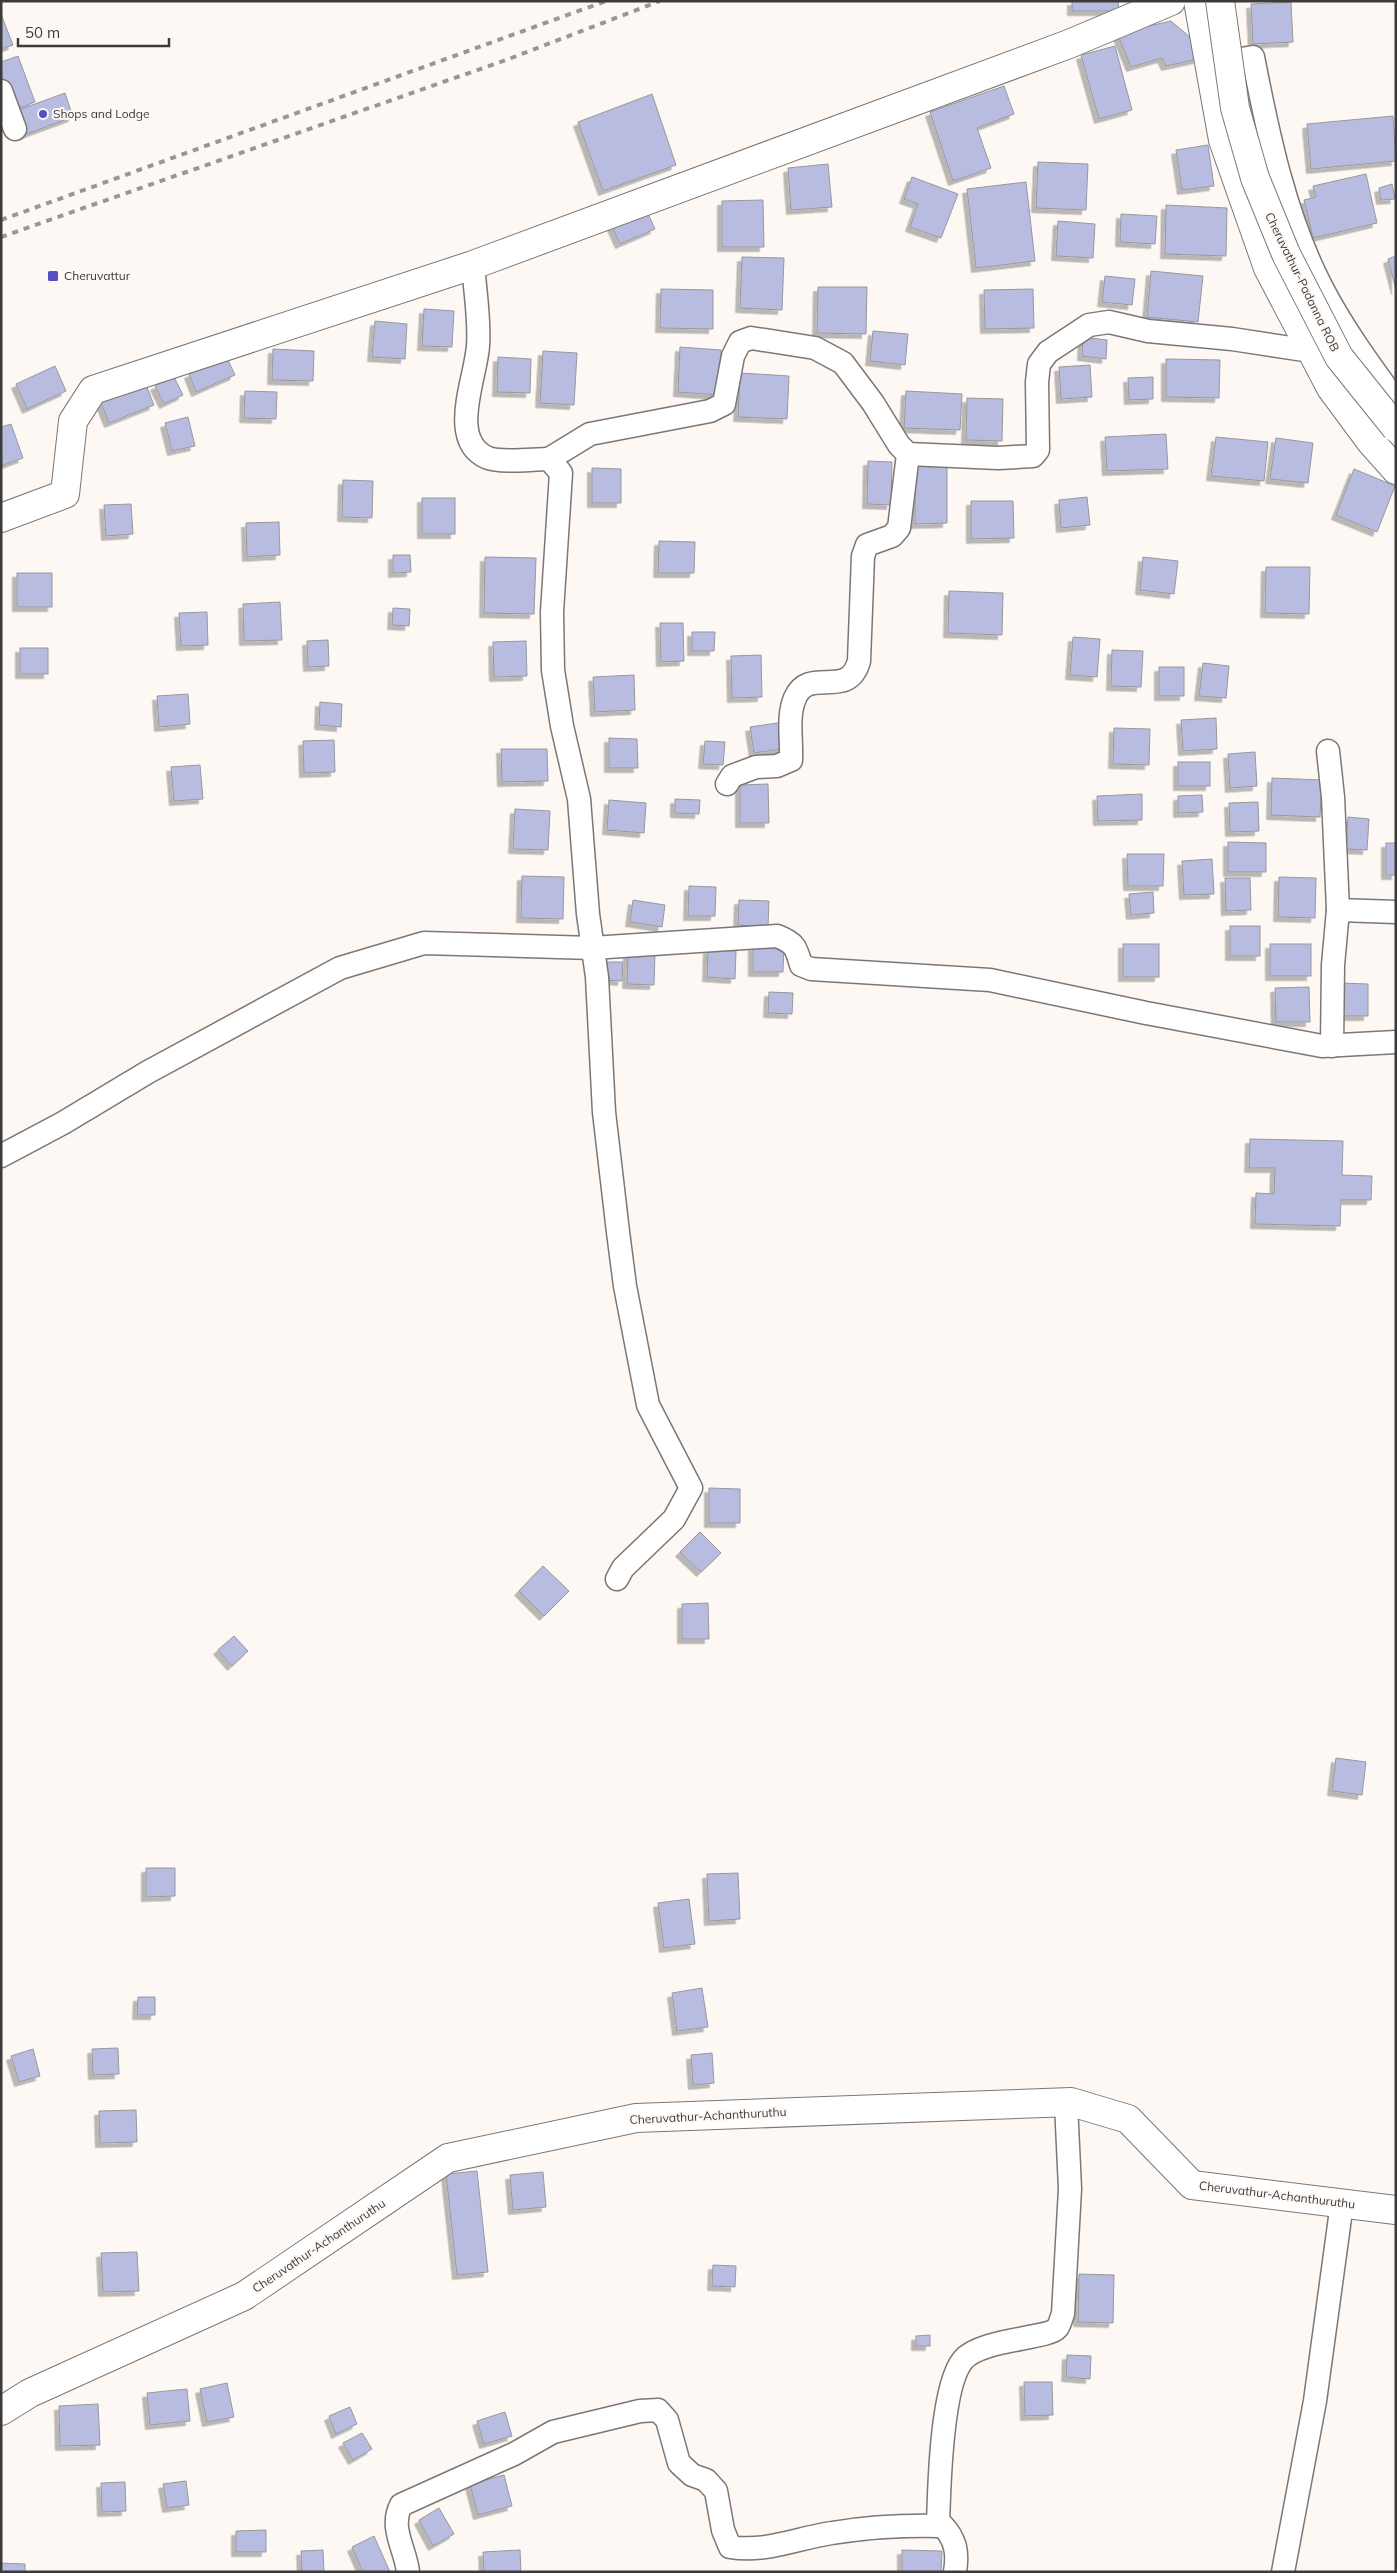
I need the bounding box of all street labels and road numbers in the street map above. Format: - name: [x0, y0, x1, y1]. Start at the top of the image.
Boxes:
- street label: Cheruvathur-Padanna ROB: [1262, 210, 1343, 354]
- street label: Cheruvathur-Achanthuruthu: [629, 2104, 787, 2127]
- street label: Cheruvathur-Achanthuruthu: [1198, 2177, 1356, 2212]
- street label: Cheruvathur-Achanthuruthu: [249, 2195, 388, 2296]

